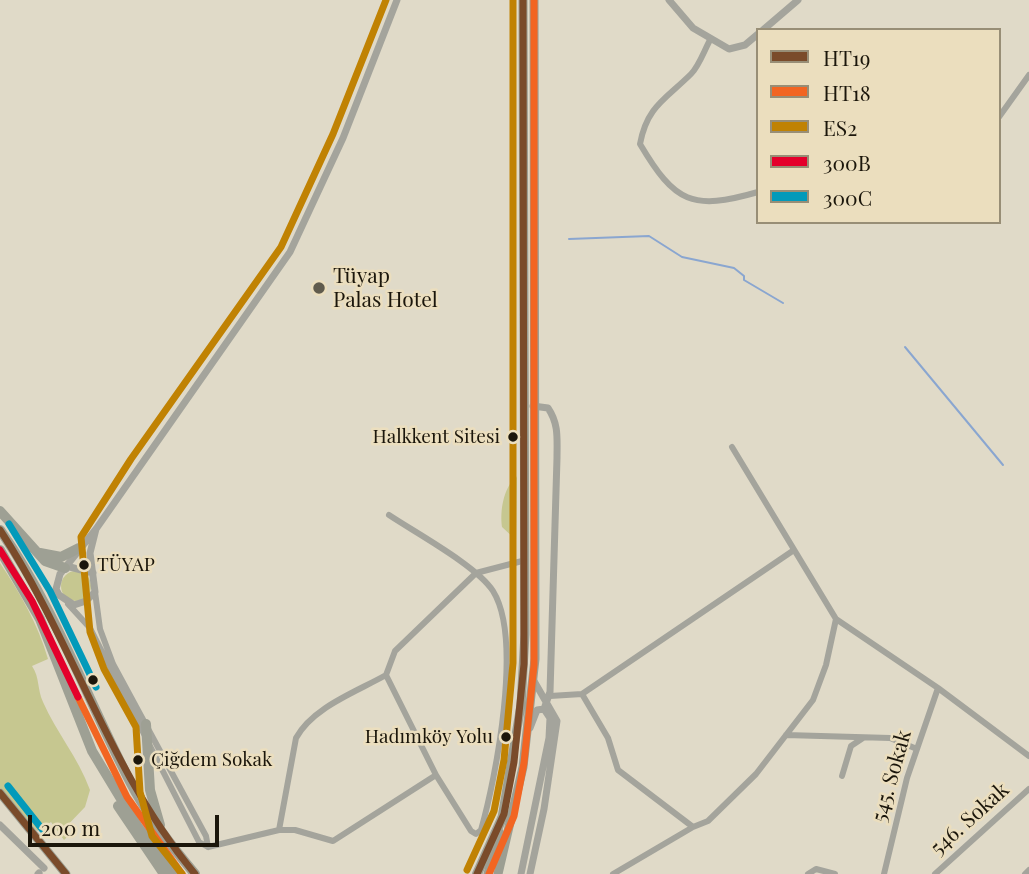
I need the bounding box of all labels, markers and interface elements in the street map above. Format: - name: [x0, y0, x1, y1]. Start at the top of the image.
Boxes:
- legend: [756, 28, 1001, 224]
- text: HT19: [823, 43, 870, 71]
- text: HT18: [823, 78, 871, 106]
- text: ES2: [823, 113, 857, 141]
- text: 300B: [823, 148, 871, 176]
- text: 300C: [823, 183, 872, 211]
- place label: Tüyap Palas Hotel: [333, 263, 438, 313]
- marker: Tüyap Palas Hotel: [311, 280, 327, 296]
- place label: Halkkent Sitesi: [372, 426, 500, 448]
- marker: Halkkent Sitesi: [506, 430, 520, 444]
- place label: TÜYAP: [97, 554, 155, 576]
- marker: TÜYAP: [77, 558, 91, 572]
- unlabelled marker: [86, 673, 100, 687]
- place label: Hadımköy Yolu: [365, 726, 493, 748]
- street label: 545. Sokak: [867, 727, 917, 825]
- marker: Hadımköy Yolu: [499, 730, 513, 744]
- place label: Çiğdem Sokak: [151, 749, 272, 771]
- marker: Çiğdem Sokak: [131, 753, 145, 767]
- street label: 546. Sokak: [926, 777, 1014, 861]
- scale bar: [32, 800, 222, 844]
- text: 200 m: [41, 813, 100, 841]

